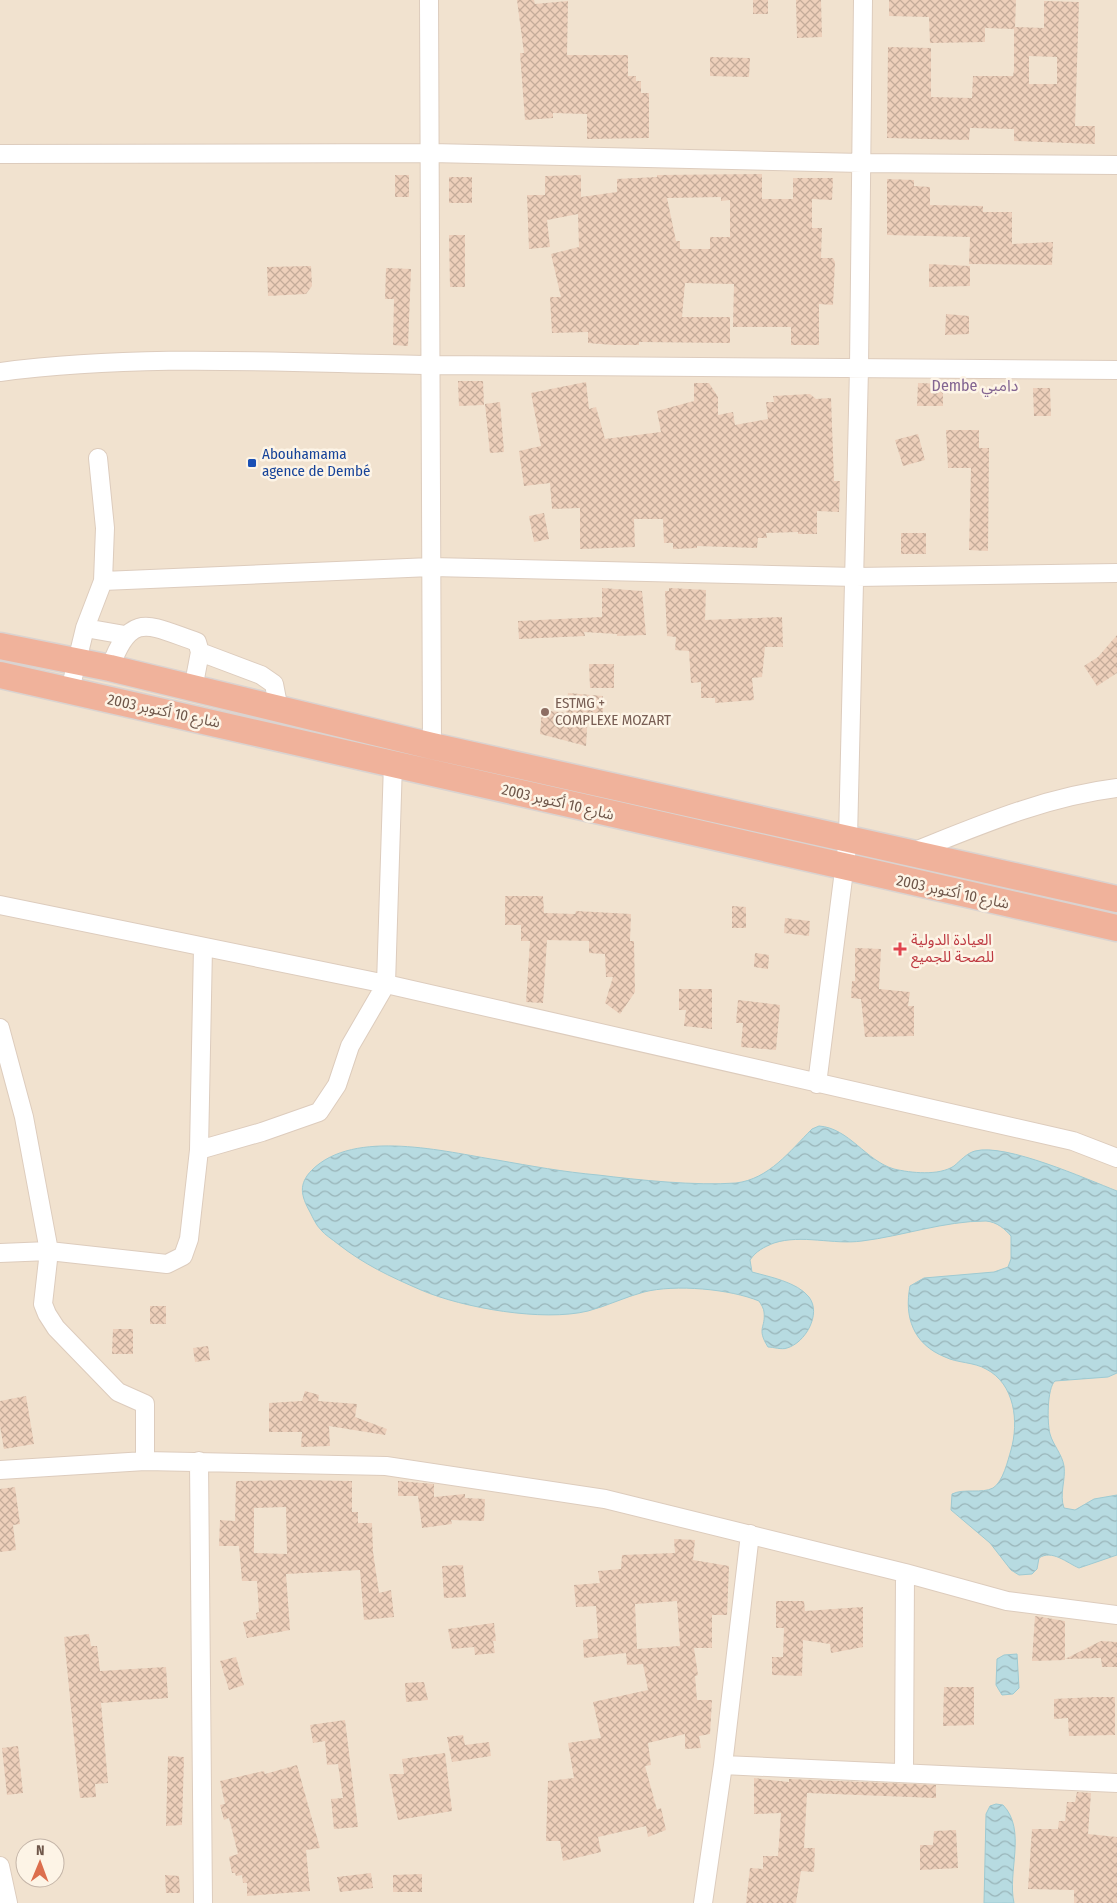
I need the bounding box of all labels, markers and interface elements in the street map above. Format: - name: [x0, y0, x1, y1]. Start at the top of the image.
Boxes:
- district label: Dembe دامبي: [932, 376, 1018, 397]
- place label: Abouhamama agence de Dembé: [262, 445, 370, 480]
- marker: Abouhamama agence de Dembé: [246, 457, 258, 469]
- street label: شارع 10 أكتوبر 2003: [105, 690, 222, 735]
- place label: ESTMG + COMPLEXE MOZART: [555, 694, 671, 729]
- marker: ESTMG + COMPLEXE MOZART: [539, 706, 551, 718]
- street label: شارع 10 أكتوبر 2003: [499, 780, 616, 827]
- street label: شارع 10 أكتوبر 2003: [894, 871, 1011, 916]
- place label: العيادة الدولية للصحة للجميع: [911, 931, 994, 969]
- marker: العيادة الدولية للصحة للجميع: [893, 942, 907, 956]
- north arrow: [15, 1838, 65, 1888]
- text: N: [36, 1842, 45, 1859]

